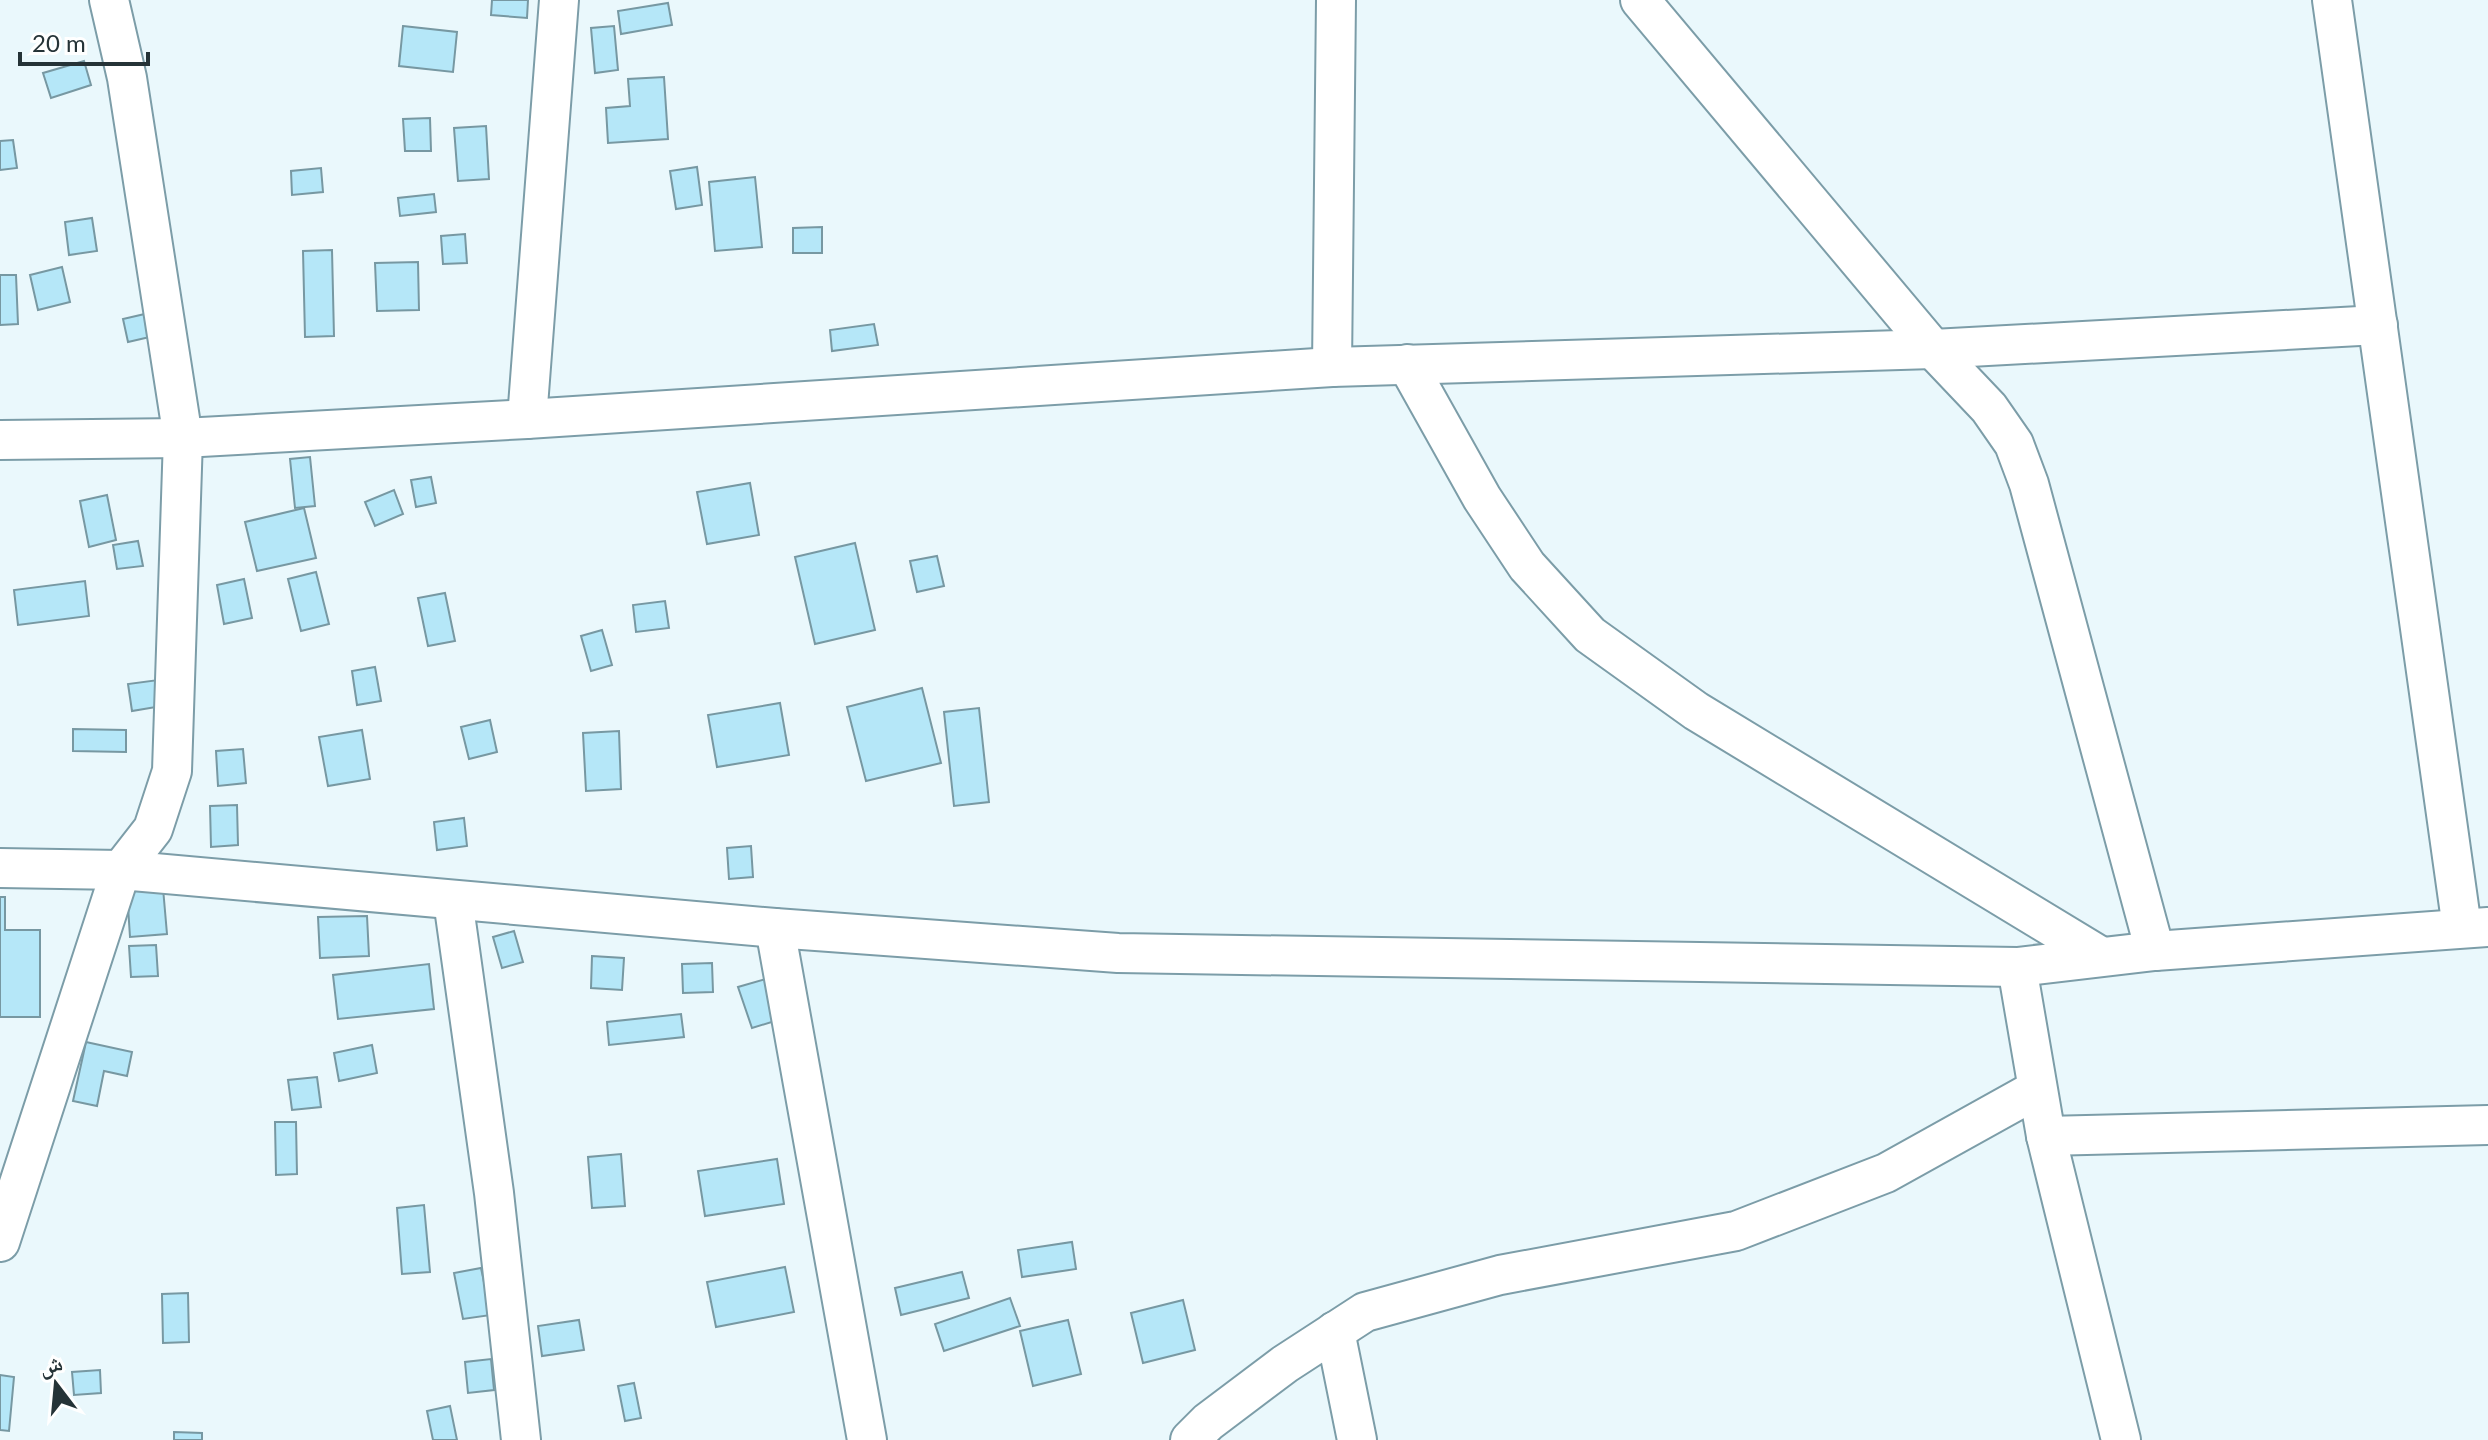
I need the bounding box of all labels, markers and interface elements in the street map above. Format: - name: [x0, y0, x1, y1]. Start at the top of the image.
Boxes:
- scale bar: [20, 16, 148, 66]
- text: 20 m: [32, 28, 86, 57]
- north arrow: [16, 1344, 96, 1424]
- text: ش: [35, 1348, 66, 1381]

